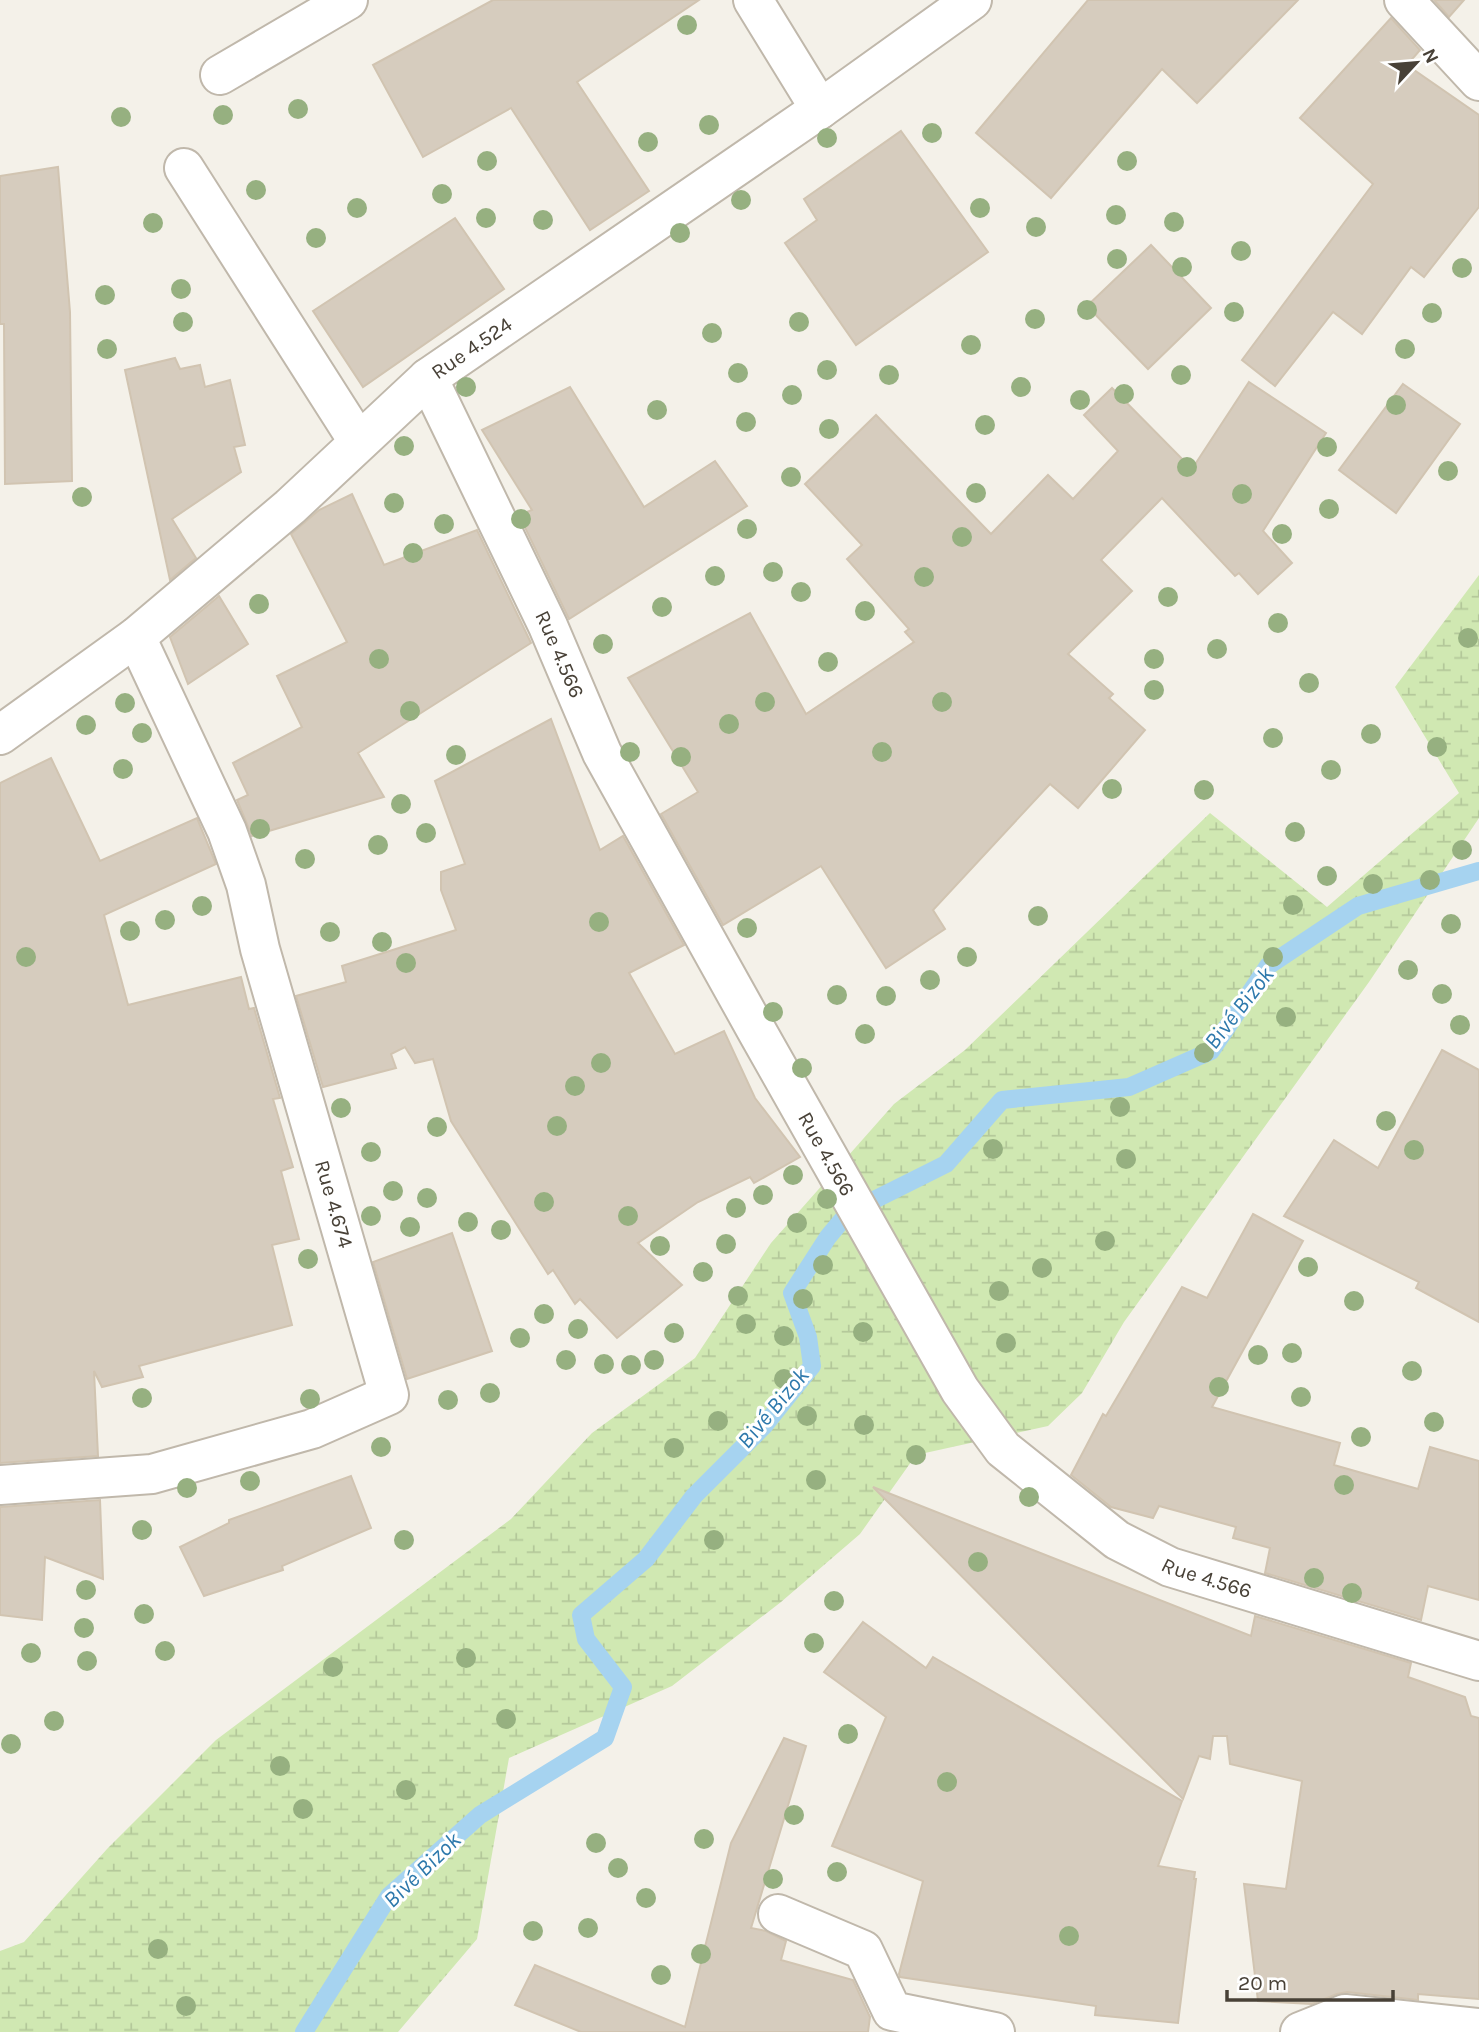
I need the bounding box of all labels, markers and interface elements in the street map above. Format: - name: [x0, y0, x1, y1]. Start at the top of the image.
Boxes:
- north arrow: [1381, 28, 1451, 98]
- text: N: [1418, 45, 1443, 67]
- street label: Rue 4.524: [427, 312, 517, 384]
- street label: Rue 4.566: [530, 606, 589, 701]
- water label: Bivé Bizok: [1199, 961, 1280, 1054]
- street label: Rue 4.566: [793, 1108, 860, 1200]
- street label: Rue 4.674: [310, 1157, 358, 1251]
- water label: Bivé Bizok: [732, 1362, 815, 1454]
- street label: Rue 4.566: [1157, 1553, 1255, 1603]
- water label: Bivé Bizok: [378, 1826, 466, 1913]
- scale bar: [1227, 1958, 1393, 2002]
- text: 20 m: [1238, 1971, 1287, 1995]

